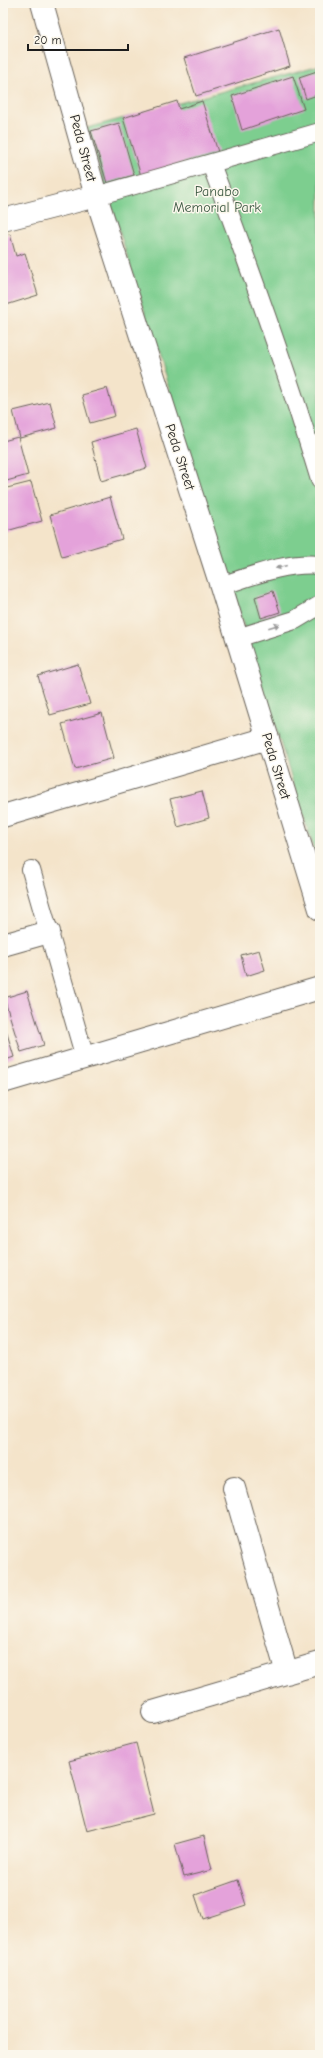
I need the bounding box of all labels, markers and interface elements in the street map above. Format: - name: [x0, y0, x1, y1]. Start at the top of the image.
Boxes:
- scale bar: [28, 26, 128, 52]
- text: 20 m: [34, 33, 62, 47]
- street label: Peda Street: [66, 113, 100, 184]
- park label: Panabo Memorial Park: [173, 183, 261, 216]
- street label: Peda Street: [161, 422, 199, 493]
- one-way arrow: [275, 565, 288, 571]
- one-way arrow: [269, 623, 281, 629]
- street label: Peda Street: [258, 731, 294, 802]

